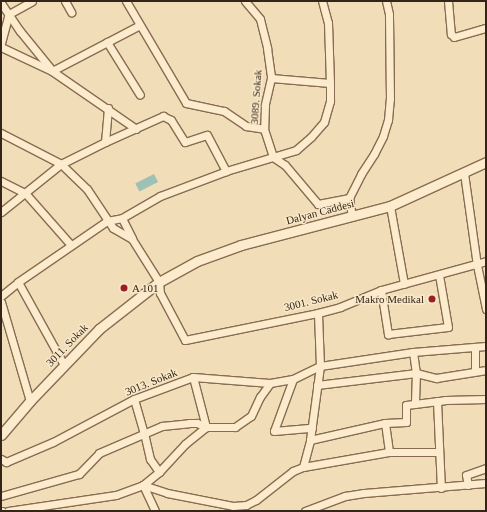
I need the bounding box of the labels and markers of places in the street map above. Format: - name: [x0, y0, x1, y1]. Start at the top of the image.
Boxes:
- place label: A 101: [132, 281, 159, 295]
- marker: A 101: [119, 283, 129, 293]
- place label: Makro Medikal: [355, 292, 424, 306]
- marker: Makro Medikal: [427, 294, 437, 304]

